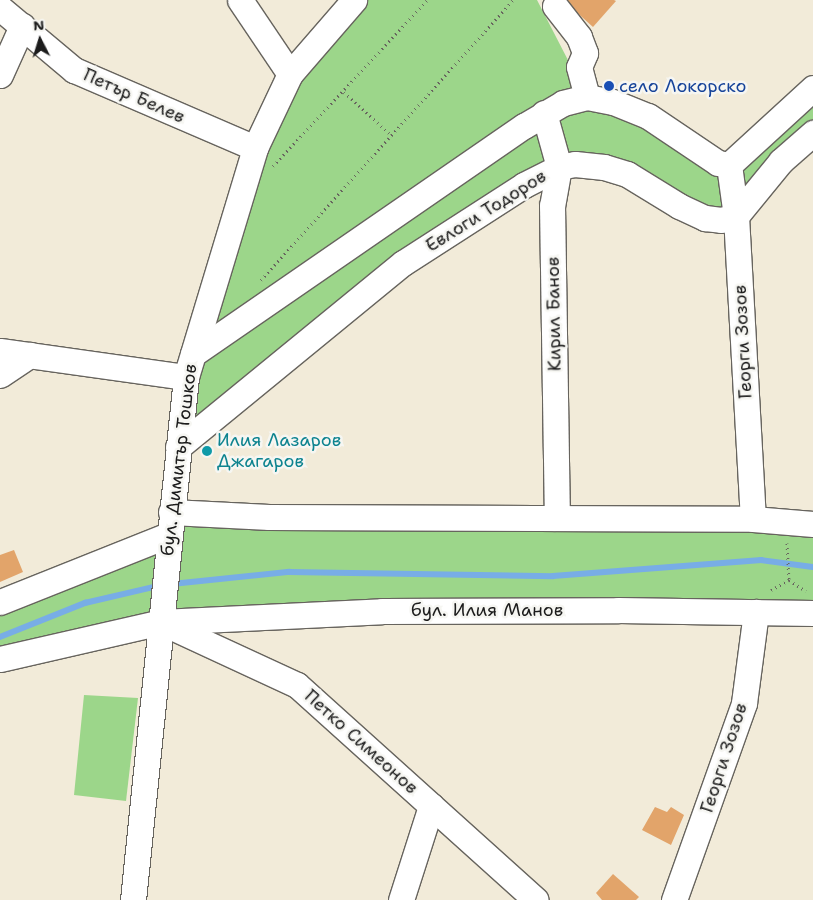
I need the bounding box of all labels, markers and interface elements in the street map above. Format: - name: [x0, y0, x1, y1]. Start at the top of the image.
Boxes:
- north arrow: [15, 15, 65, 65]
- text: N: [32, 16, 45, 35]
- street label: Петър Белев: [80, 64, 188, 128]
- place label: село Локорско: [619, 75, 746, 97]
- marker: село Локорско: [603, 80, 615, 92]
- street label: Евлоги Тодоров: [422, 165, 550, 257]
- street label: Кирил Банов: [542, 257, 566, 371]
- street label: Георги Зозов: [729, 284, 757, 400]
- street label: бул. Димитър Тошков: [156, 363, 202, 557]
- place label: Илия Лазаров Джагаров: [217, 430, 341, 472]
- marker: Илия Лазаров Джагаров: [201, 445, 213, 457]
- street label: бул. Илия Манов: [411, 599, 563, 621]
- street label: Петко Симеонов: [300, 685, 422, 799]
- street label: Георги Зозов: [696, 700, 752, 816]

